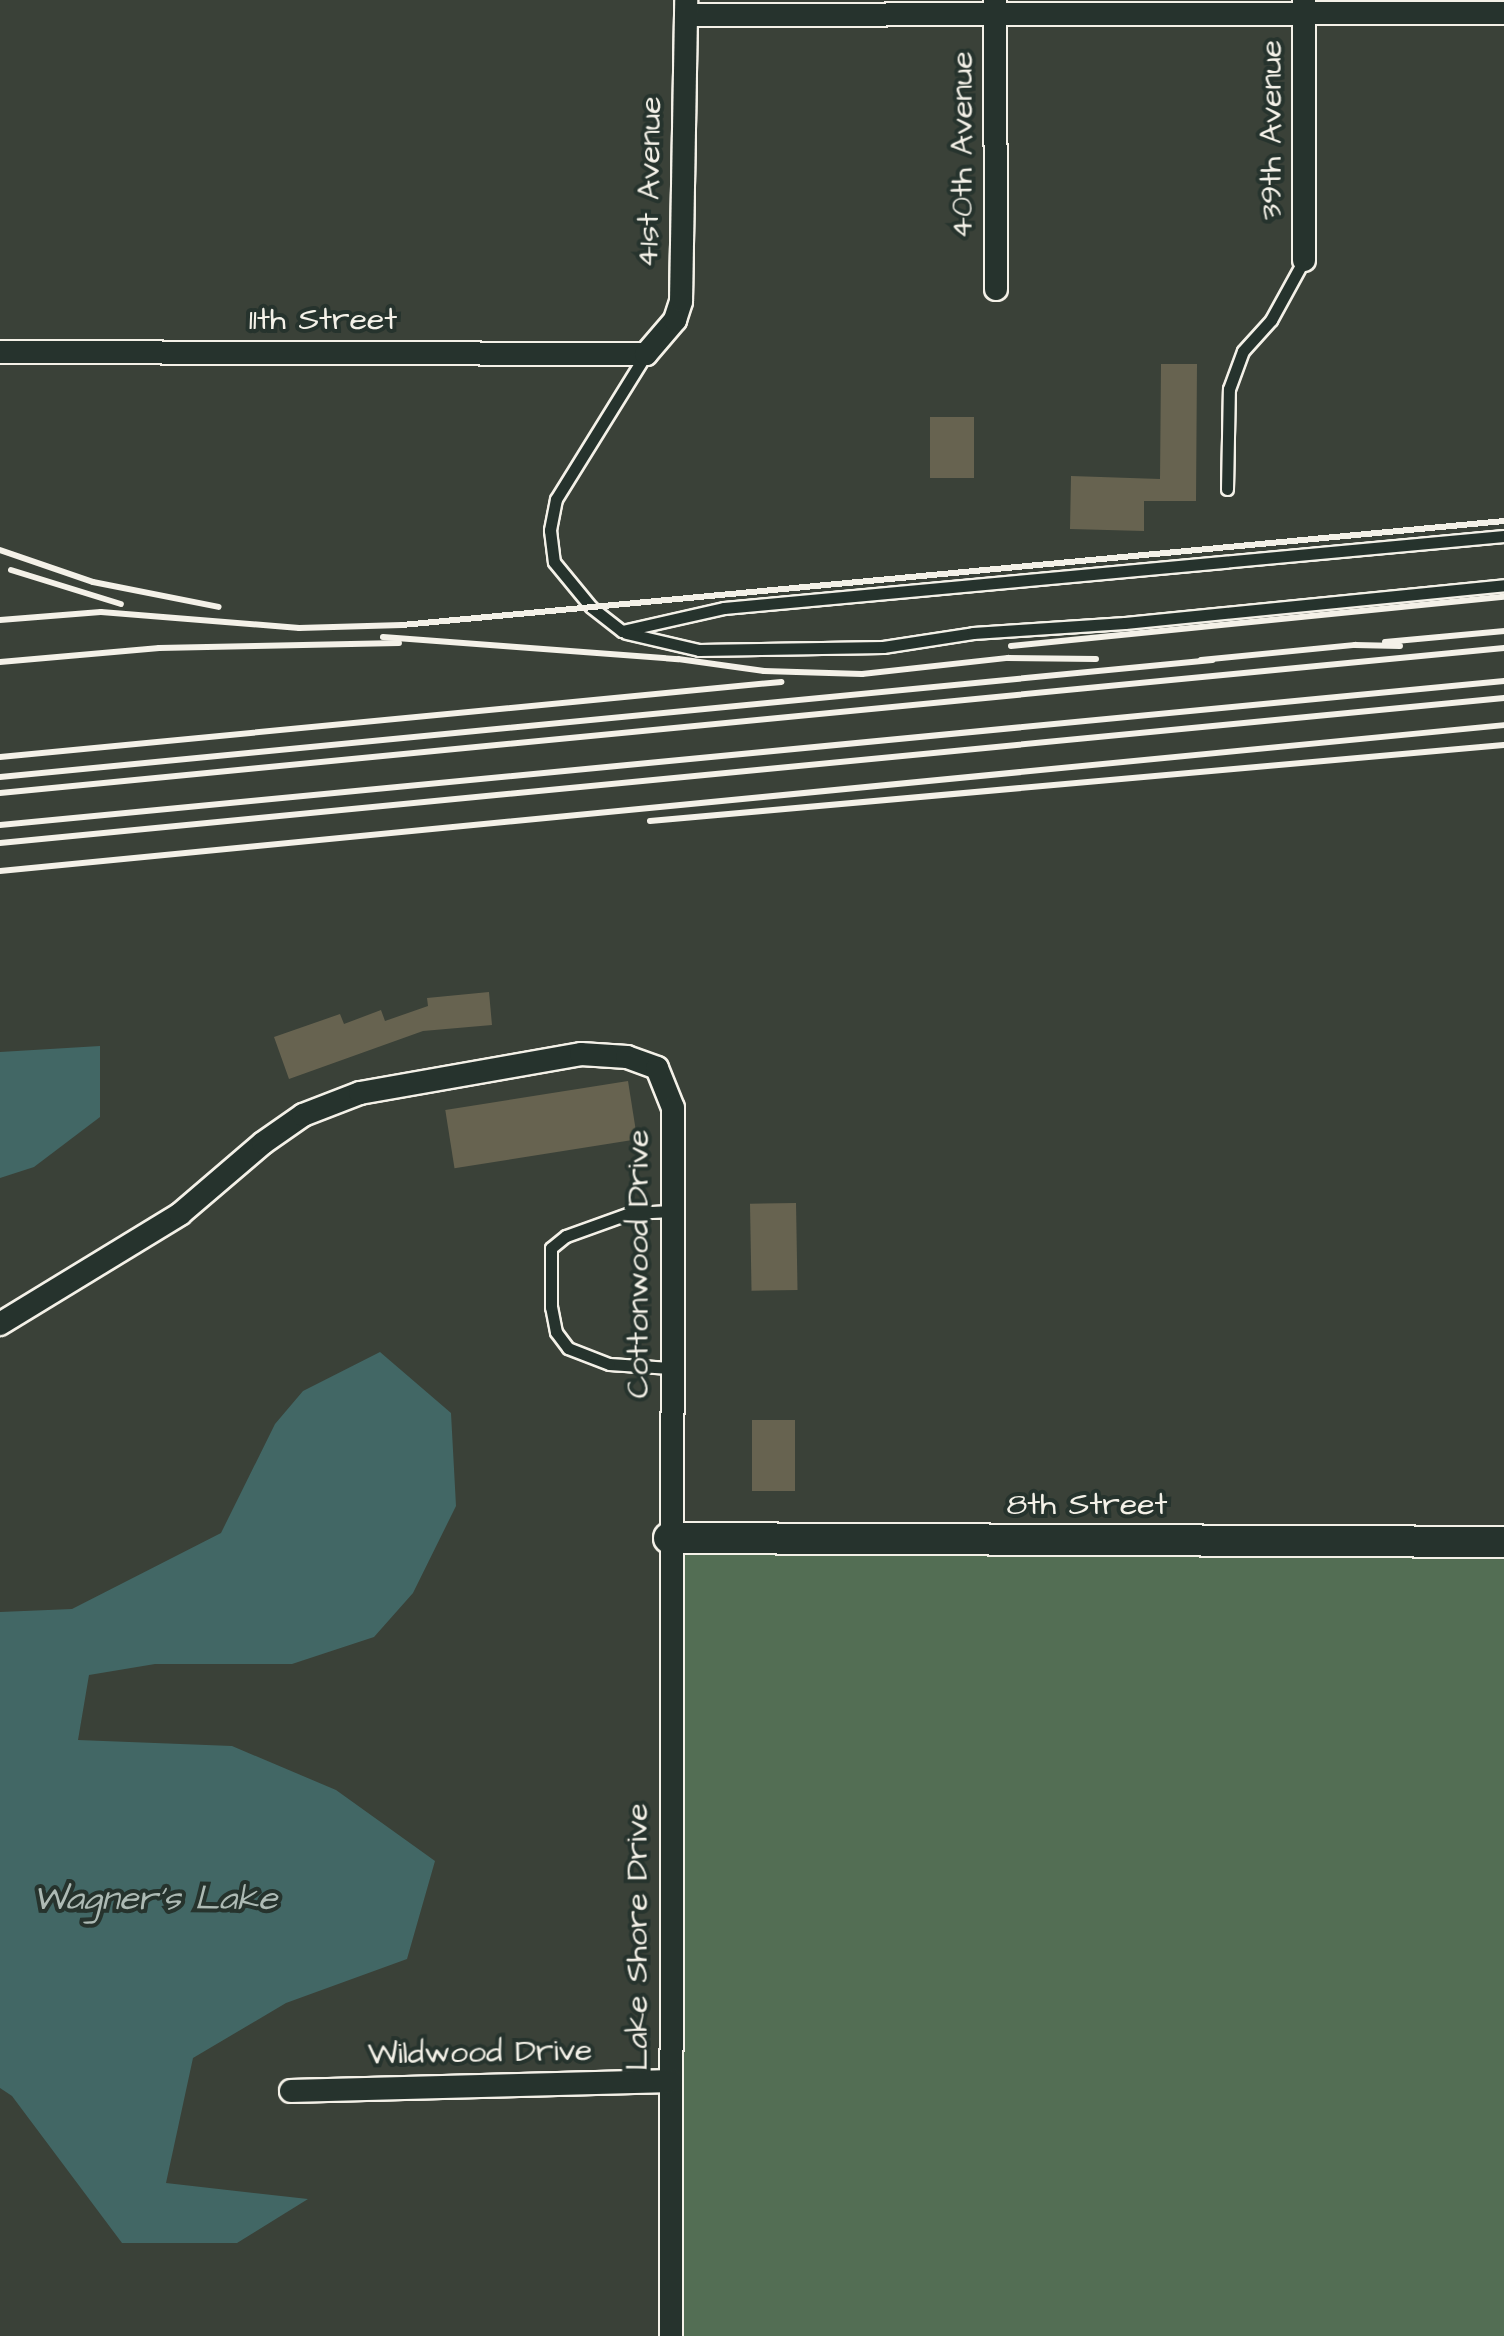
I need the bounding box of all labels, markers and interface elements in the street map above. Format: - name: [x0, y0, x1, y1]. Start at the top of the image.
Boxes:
- street label: 39th Avenue: [1253, 40, 1291, 220]
- street label: 40th Avenue: [944, 51, 982, 239]
- street label: 41st Avenue: [629, 96, 671, 268]
- street label: 11th Street: [249, 301, 397, 339]
- street label: Cottonwood Drive: [620, 1130, 658, 1398]
- street label: 8th Street: [1006, 1486, 1168, 1524]
- street label: Lake Shore Drive: [619, 1803, 657, 2071]
- water label: Wagner's Lake: [33, 1878, 277, 1920]
- street label: Wildwood Drive: [367, 2032, 593, 2074]

